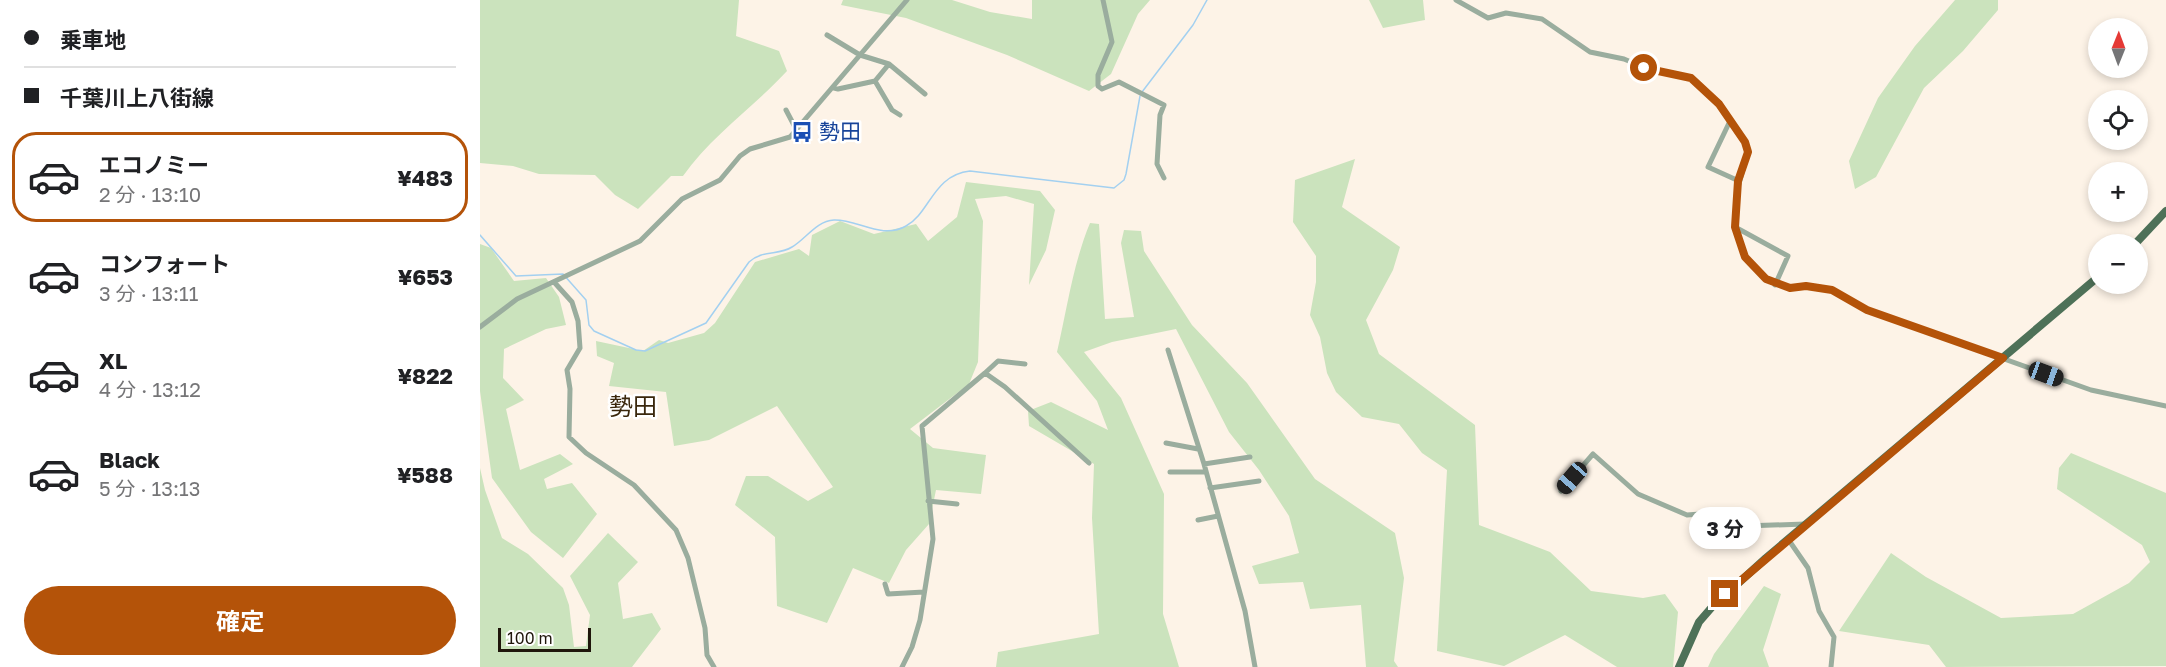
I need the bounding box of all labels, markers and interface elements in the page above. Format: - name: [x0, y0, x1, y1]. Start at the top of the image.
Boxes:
- north arrow: [2088, 18, 2148, 78]
- map controls: [2088, 18, 2148, 294]
- text: 乗車地: [60, 26, 126, 53]
- route start: [1630, 54, 1657, 81]
- text: 千葉川上八街線: [60, 84, 214, 111]
- button: locate: [2088, 90, 2148, 150]
- place label: 勢田: [819, 118, 861, 144]
- bus stop icon: 勢田: [790, 120, 814, 144]
- icon: car: [27, 150, 81, 204]
- text: エコノミー: [99, 151, 209, 178]
- button: +: [2088, 162, 2148, 222]
- text: ¥483: [397, 164, 453, 191]
- text: 2 分 · 13:10: [99, 182, 201, 206]
- button: −: [2088, 234, 2148, 294]
- icon: car: [27, 249, 81, 303]
- text: コンフォート: [99, 250, 230, 277]
- text: ¥653: [398, 263, 453, 290]
- text: 3 分 · 13:11: [99, 281, 199, 305]
- text: XL: [99, 347, 127, 374]
- icon: car: [27, 348, 81, 402]
- car: [2026, 359, 2066, 389]
- text: ¥822: [398, 362, 453, 389]
- text: 4 分 · 13:12: [99, 377, 201, 401]
- district label: 勢田: [609, 391, 657, 420]
- text: Black: [99, 446, 160, 473]
- icon: car: [27, 447, 81, 501]
- car: [1553, 459, 1591, 497]
- text: ¥588: [397, 461, 453, 488]
- text: 5 分 · 13:13: [99, 476, 200, 500]
- callout: 3 分: [1689, 507, 1761, 549]
- text: 3 分: [1706, 516, 1744, 540]
- route end: [1711, 580, 1738, 607]
- button: 確定: [24, 586, 456, 655]
- scale bar: [498, 625, 591, 652]
- text: 100 m: [507, 628, 553, 648]

